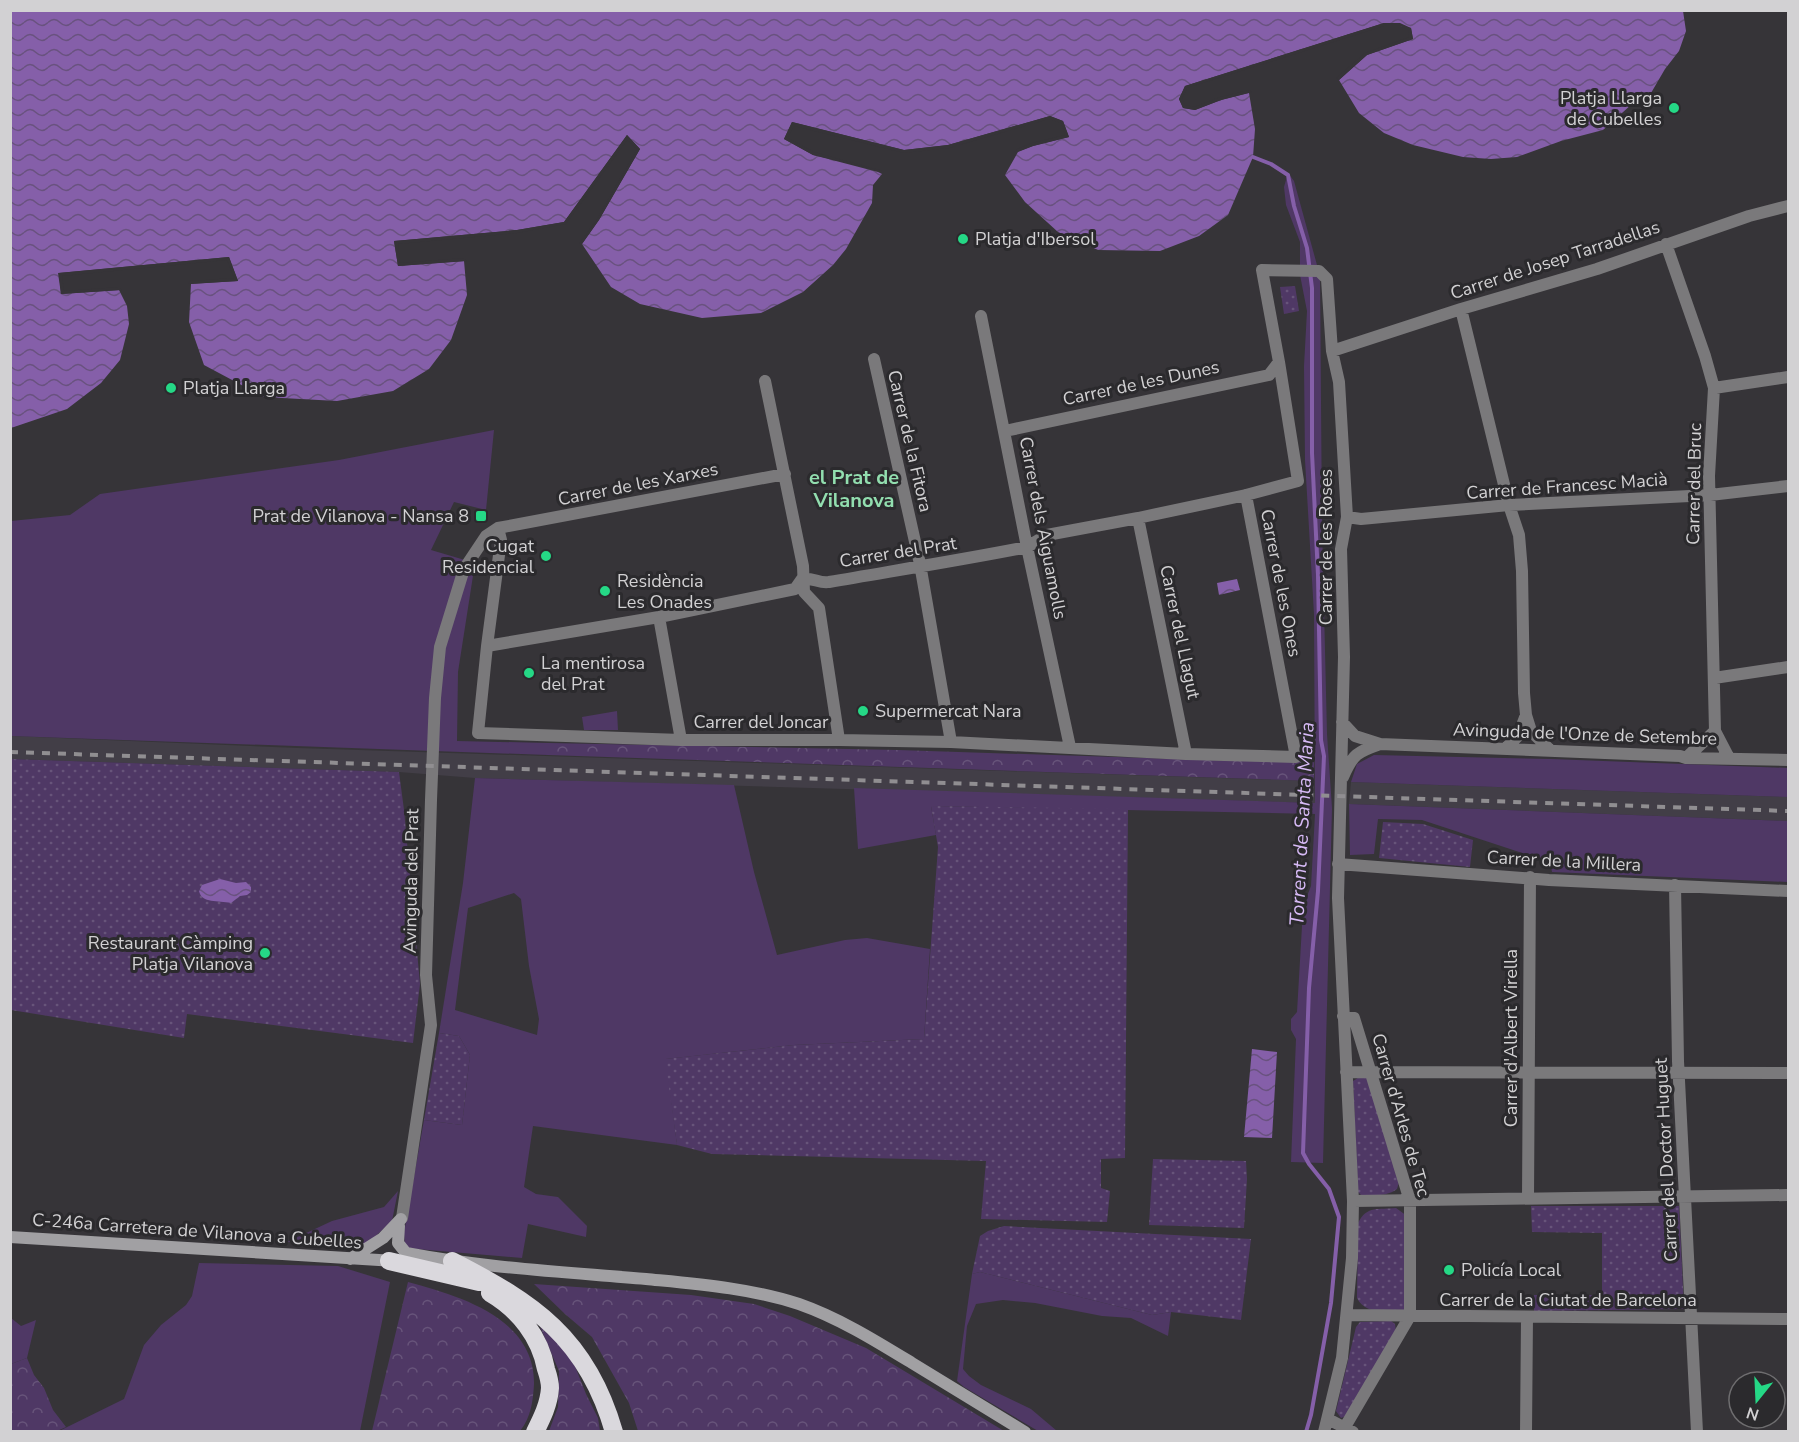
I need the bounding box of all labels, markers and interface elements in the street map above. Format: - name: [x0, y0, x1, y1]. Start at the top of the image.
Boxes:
- place label: Platja Llarga de Cubelles: [1560, 86, 1662, 131]
- marker: Platja Llarga de Cubelles: [1667, 101, 1681, 115]
- street label: Carrer de Josep Tarradellas: [1447, 215, 1663, 305]
- place label: Platja d'Ibersol: [975, 227, 1096, 251]
- marker: Platja d'Ibersol: [956, 232, 970, 246]
- street label: Carrer de les Dunes: [1061, 355, 1221, 411]
- street label: Carrer de la Fitora: [882, 368, 938, 514]
- place label: Platja Llarga: [183, 376, 285, 400]
- marker: Platja Llarga: [164, 381, 178, 395]
- street label: Carrer del Bruc: [1681, 423, 1707, 545]
- street label: Carrer dels Aiguamolls: [1014, 435, 1072, 621]
- street label: Carrer de les Xarxes: [556, 457, 720, 511]
- district label: el Prat de Vilanova: [809, 464, 899, 514]
- street label: Carrer de Francesc Macià: [1466, 467, 1668, 505]
- street label: Carrer de les Roses: [1314, 469, 1338, 625]
- place label: Prat de Vilanova - Nansa 8: [253, 504, 469, 528]
- street label: Carrer de les Ones: [1255, 507, 1307, 659]
- marker: Prat de Vilanova - Nansa 8: [474, 509, 488, 523]
- street label: Carrer del Prat: [838, 531, 959, 573]
- place label: Cugat Residencial: [442, 534, 535, 579]
- marker: Cugat Residencial: [539, 549, 553, 563]
- street label: Carrer del Llagut: [1154, 563, 1206, 702]
- place label: Residència Les Onades: [617, 569, 712, 614]
- marker: Residència Les Onades: [598, 584, 612, 598]
- place label: La mentirosa del Prat: [541, 651, 645, 696]
- marker: La mentirosa del Prat: [522, 666, 536, 680]
- place label: Supermercat Nara: [875, 699, 1021, 723]
- marker: Supermercat Nara: [856, 704, 870, 718]
- street label: Carrer del Joncar: [693, 710, 829, 734]
- street label: Avinguda de l'Onze de Setembre: [1453, 717, 1717, 751]
- water label: Torrent de Santa Maria: [1283, 721, 1321, 927]
- street label: Avinguda del Prat: [398, 808, 424, 954]
- street label: Carrer de la Millera: [1486, 845, 1642, 877]
- place label: Restaurant Càmping Platja Vilanova: [88, 931, 253, 976]
- marker: Restaurant Càmping Platja Vilanova: [258, 946, 272, 960]
- street label: Carrer d'Albert Virella: [1499, 949, 1523, 1127]
- street label: Carrer d'Arles de Tec: [1366, 1030, 1436, 1200]
- street label: Carrer del Doctor Huguet: [1649, 1057, 1683, 1263]
- street label: C-246a Carretera de Vilanova a Cubelles: [31, 1208, 363, 1254]
- place label: Policía Local: [1461, 1258, 1562, 1282]
- marker: Policía Local: [1442, 1263, 1456, 1277]
- street label: Carrer de la Ciutat de Barcelona: [1439, 1288, 1697, 1312]
- north arrow: [1727, 1370, 1787, 1430]
- text: N: [1744, 1401, 1762, 1426]

